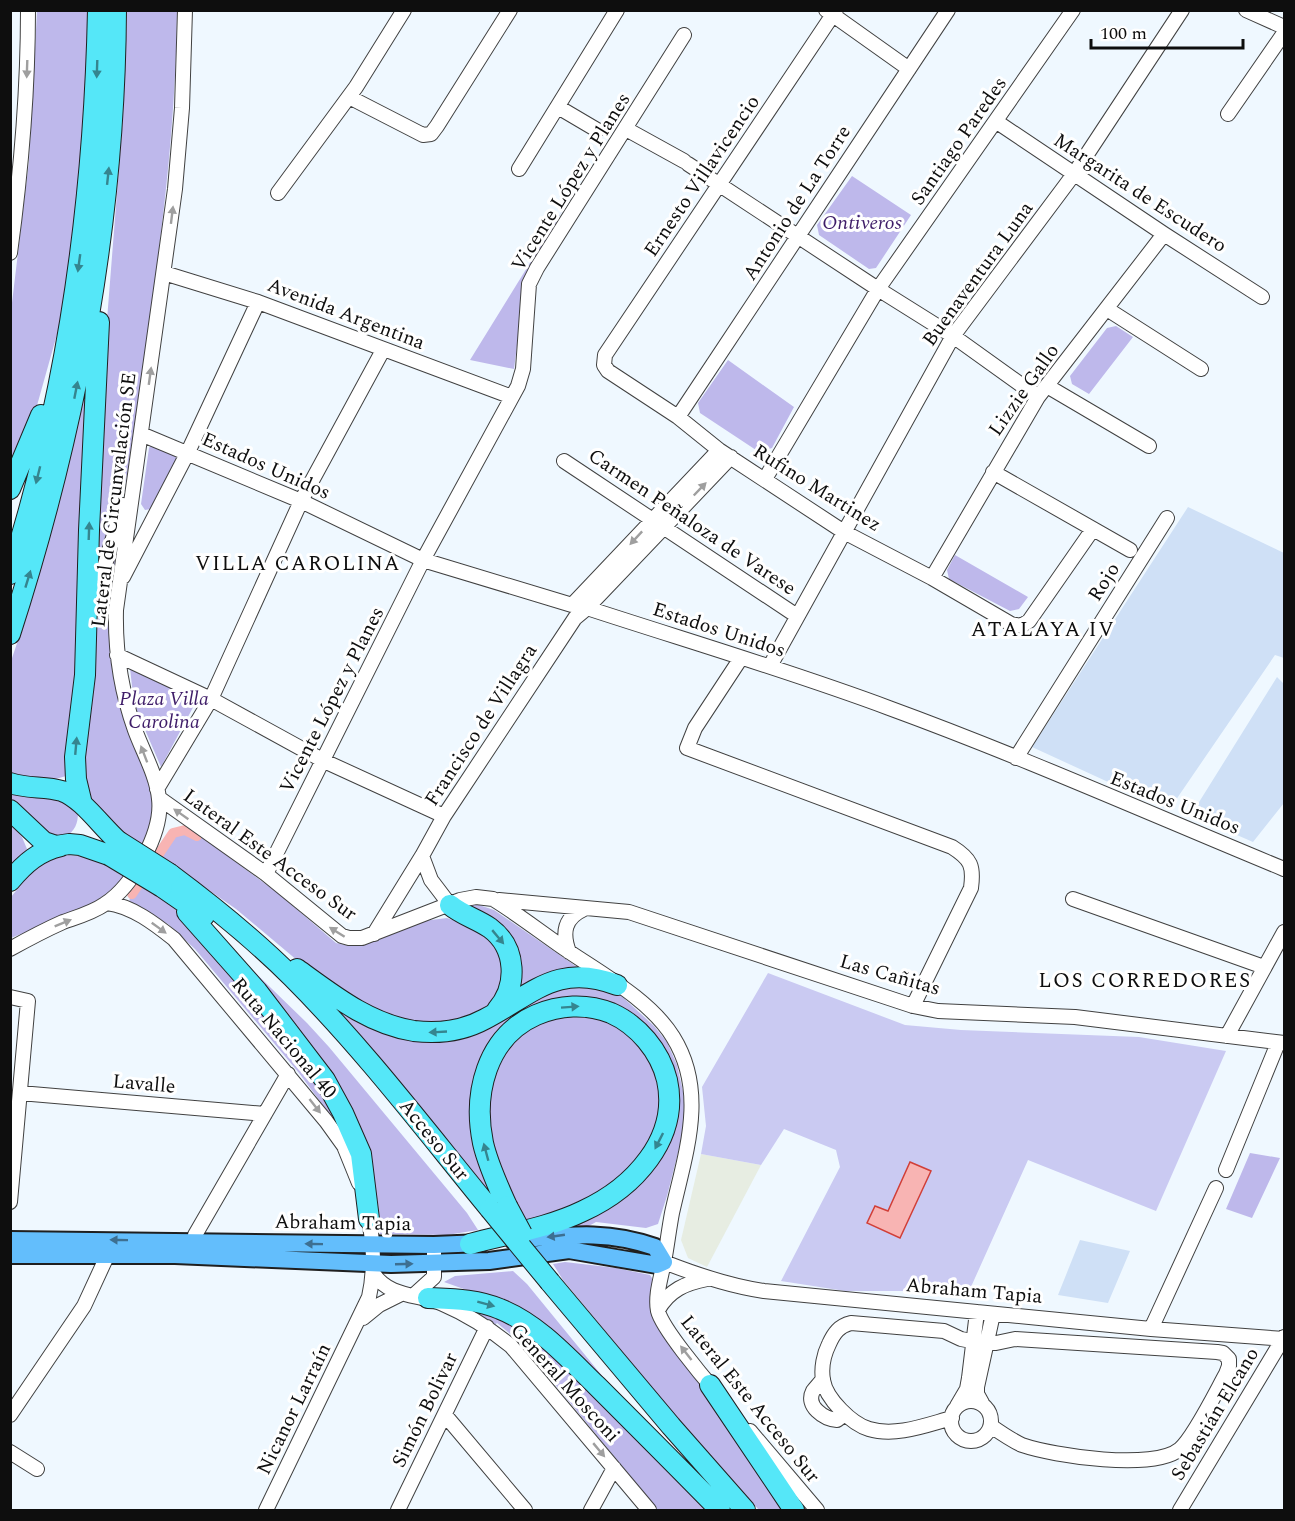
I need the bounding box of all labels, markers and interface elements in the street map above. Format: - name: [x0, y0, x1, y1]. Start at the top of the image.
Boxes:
- scale bar: [1091, 12, 1242, 50]
- text: 100 m: [1100, 20, 1147, 47]
- one-way arrow: [22, 59, 31, 78]
- one-way arrow: [92, 59, 102, 78]
- street label: Santiago Paredes: [903, 70, 1015, 212]
- street label: Vicente López y Planes: [504, 87, 638, 277]
- street label: Ernesto Villavicencio: [637, 89, 767, 263]
- street label: Antonio de La Torre: [735, 119, 859, 287]
- street label: Margarita de Escudero: [1047, 126, 1233, 260]
- one-way arrow: [103, 166, 113, 185]
- street label: Buenaventura Luna: [915, 195, 1041, 353]
- one-way arrow: [167, 205, 177, 224]
- park label: Ontiveros: [822, 208, 902, 238]
- one-way arrow: [74, 254, 83, 273]
- street label: Avenida Argentina: [263, 270, 429, 358]
- street label: Lizzie Gallo: [981, 338, 1067, 442]
- one-way arrow: [145, 367, 154, 386]
- street label: Lateral de Circunvalación SE: [83, 371, 145, 629]
- one-way arrow: [72, 380, 81, 399]
- street label: Estados Unidos: [197, 424, 335, 508]
- street label: Rufino Martinez: [747, 437, 887, 539]
- street label: Carmen Peñaloza de Varese: [582, 441, 802, 603]
- one-way arrow: [32, 466, 42, 484]
- one-way arrow: [693, 482, 707, 497]
- one-way arrow: [85, 522, 94, 541]
- one-way arrow: [630, 530, 643, 545]
- district label: VILLA CAROLINA: [195, 548, 401, 580]
- street label: Rojo: [1080, 557, 1128, 607]
- one-way arrow: [24, 569, 33, 587]
- street label: Estados Unidos: [649, 594, 789, 666]
- street label: Vicente López y Planes: [272, 601, 392, 799]
- district label: ATALAYA IV: [971, 614, 1115, 646]
- street label: Francisco de Villagra: [417, 638, 545, 812]
- park label: Plaza Villa Carolina: [119, 684, 209, 737]
- one-way arrow: [71, 737, 81, 756]
- one-way arrow: [139, 745, 149, 763]
- street label: Estados Unidos: [1105, 763, 1245, 843]
- street label: Lateral Este Acceso Sur: [177, 782, 363, 929]
- one-way arrow: [173, 809, 190, 820]
- one-way arrow: [54, 918, 72, 928]
- one-way arrow: [151, 922, 167, 933]
- one-way arrow: [329, 926, 345, 937]
- one-way arrow: [491, 929, 504, 944]
- street label: Las Cañitas: [836, 946, 944, 1004]
- district label: LOS CORREDORES: [1038, 965, 1252, 997]
- street label: Ruta Nacional 40: [224, 971, 344, 1105]
- one-way arrow: [561, 1002, 580, 1012]
- one-way arrow: [429, 1027, 448, 1036]
- street label: Lavalle: [111, 1066, 177, 1102]
- street label: Acceso Sur: [392, 1093, 476, 1187]
- one-way arrow: [308, 1098, 321, 1113]
- one-way arrow: [655, 1132, 665, 1150]
- one-way arrow: [481, 1143, 490, 1161]
- street label: Abraham Tapia: [274, 1207, 412, 1239]
- one-way arrow: [547, 1231, 566, 1240]
- one-way arrow: [109, 1235, 128, 1245]
- one-way arrow: [304, 1239, 323, 1249]
- one-way arrow: [394, 1259, 413, 1268]
- street label: Abraham Tapia: [904, 1270, 1044, 1312]
- one-way arrow: [476, 1300, 495, 1310]
- street label: Lateral Este Acceso Sur: [673, 1308, 827, 1490]
- street label: General Mosconi: [503, 1317, 627, 1449]
- street label: Nicanor Larraín: [249, 1338, 339, 1480]
- street label: Sebastián Elcano: [1163, 1342, 1267, 1486]
- one-way arrow: [680, 1345, 692, 1360]
- street label: Simón Bolivar: [384, 1347, 466, 1473]
- one-way arrow: [592, 1442, 604, 1457]

